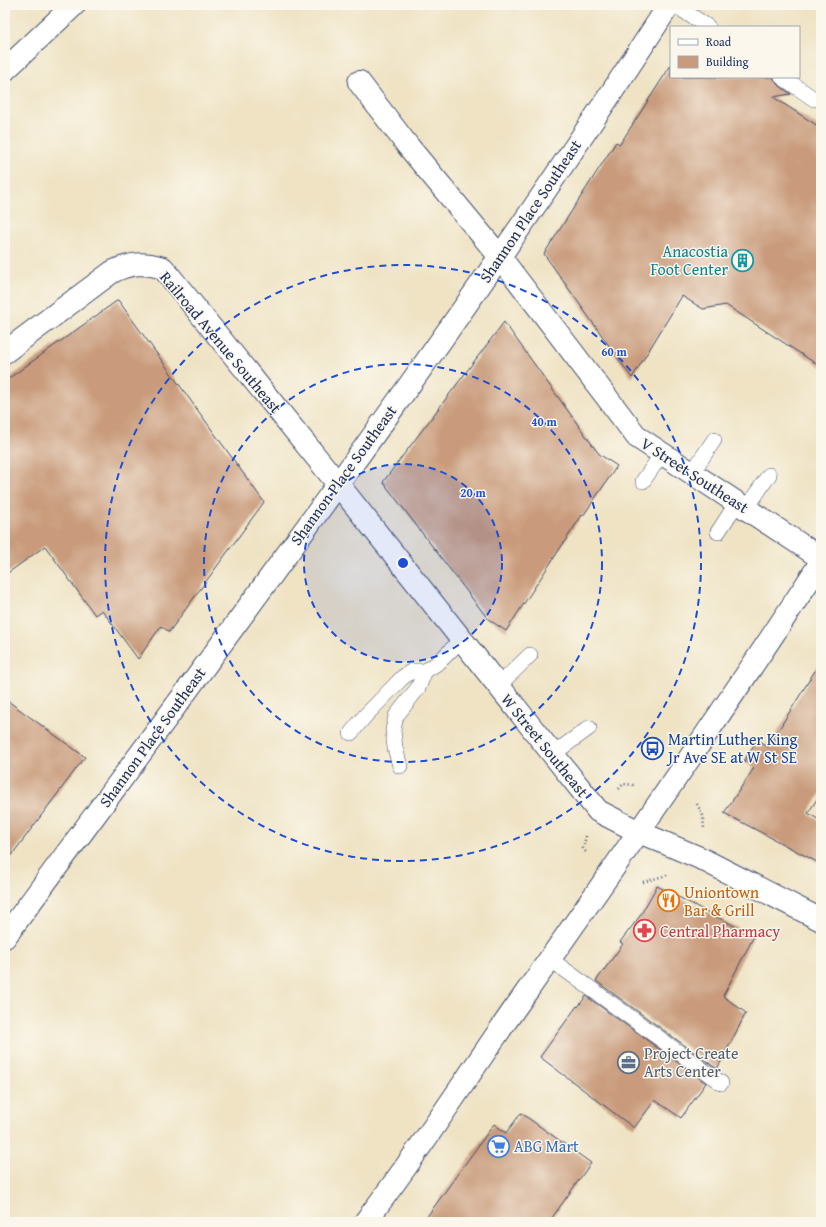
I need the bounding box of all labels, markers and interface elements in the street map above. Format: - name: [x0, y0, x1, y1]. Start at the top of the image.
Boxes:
- legend: [670, 26, 800, 78]
- text: Road: [706, 33, 732, 50]
- text: Building: [706, 53, 749, 70]
- street label: Shannon Place Southeast: [473, 134, 587, 287]
- place label: Anacostia Foot Center: [650, 239, 728, 281]
- building icon: Anacostia Foot Center: [730, 247, 756, 273]
- street label: Railroad Avenue Southeast: [154, 266, 288, 419]
- text: 60 m: [601, 343, 627, 360]
- street label: Shannon Place Southeast: [284, 400, 402, 550]
- text: 40 m: [531, 413, 557, 430]
- street label: V Street Southeast: [636, 431, 754, 519]
- text: 20 m: [460, 484, 486, 501]
- centre of rings: [396, 556, 410, 570]
- street label: Shannon Place Southeast: [93, 662, 211, 812]
- street label: W Street Southeast: [496, 688, 595, 802]
- place label: Martin Luther King Jr Ave SE at W St SE: [666, 727, 798, 769]
- bus stop icon: Martin Luther King Jr Ave SE at W St SE: [640, 735, 666, 761]
- place label: Uniontown Bar & Grill: [684, 880, 759, 922]
- restaurant icon: Uniontown Bar & Grill: [656, 888, 682, 914]
- pharmacy icon: Central Pharmacy: [632, 918, 658, 944]
- place label: Central Pharmacy: [660, 919, 780, 943]
- place label: Project Create Arts Center: [644, 1041, 738, 1083]
- office icon: Project Create Arts Center: [616, 1049, 642, 1075]
- supermarket icon: ABG Mart: [486, 1133, 512, 1159]
- place label: ABG Mart: [514, 1134, 579, 1158]

